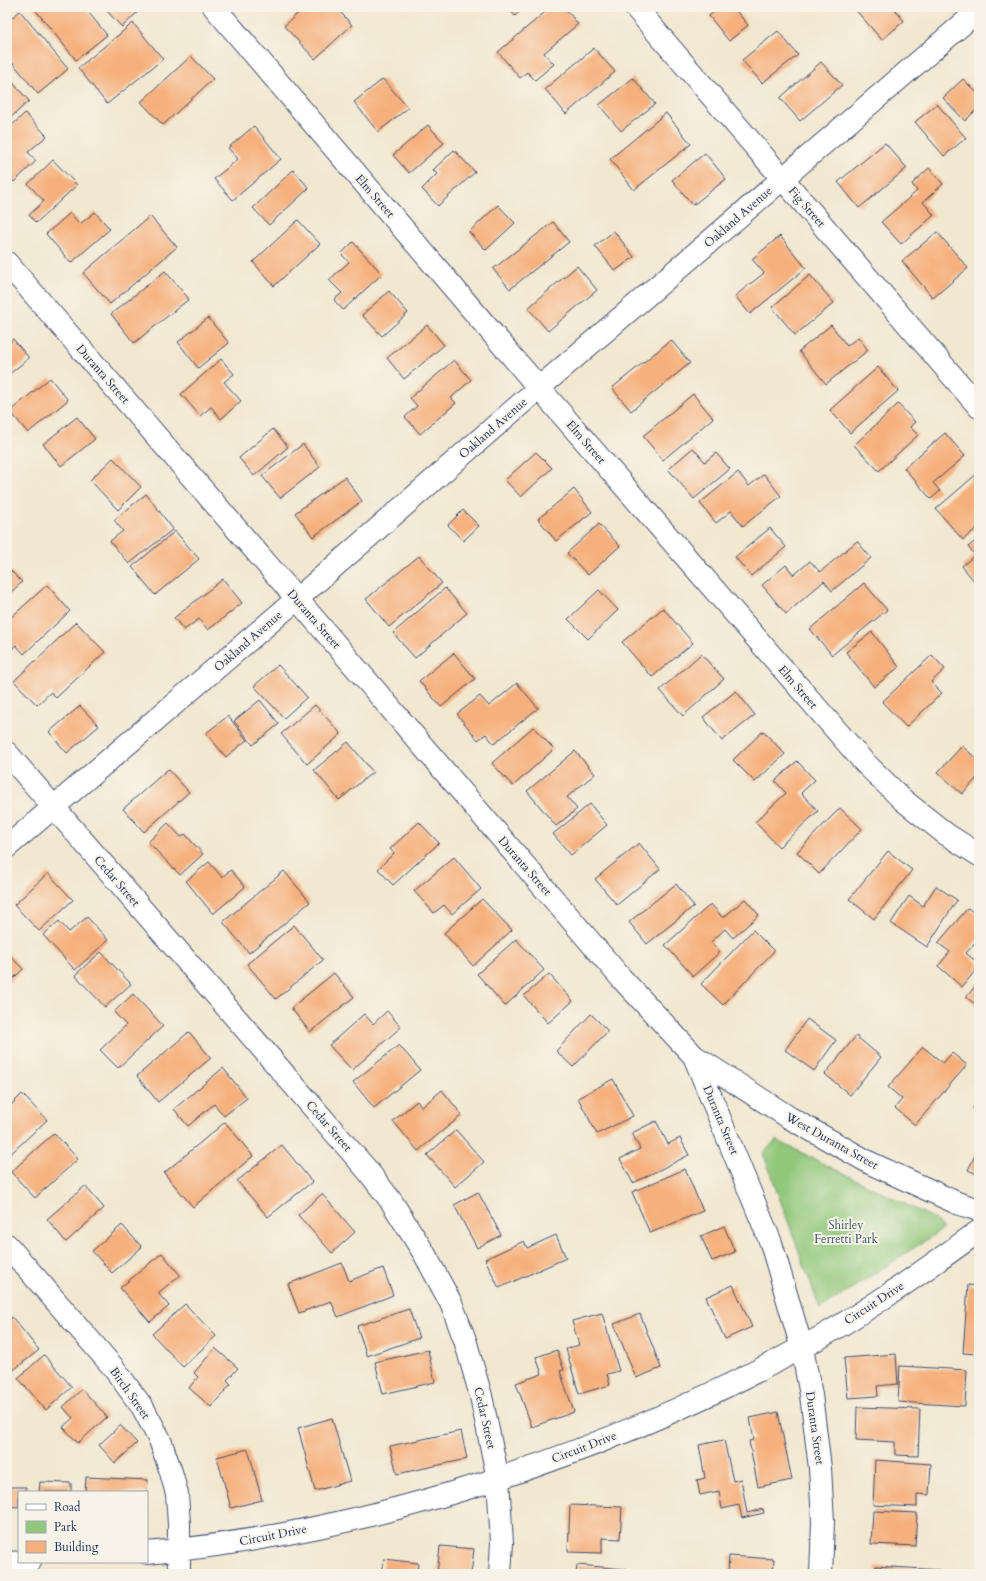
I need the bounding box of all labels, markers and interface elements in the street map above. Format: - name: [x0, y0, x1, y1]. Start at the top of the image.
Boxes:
- street label: Elm Street: [352, 171, 398, 221]
- street label: Oakland Avenue: [700, 183, 776, 251]
- street label: Fig Street: [785, 183, 829, 231]
- street label: Duranta Street: [73, 341, 133, 407]
- street label: Oakland Avenue: [455, 394, 531, 462]
- street label: Elm Street: [563, 417, 609, 467]
- street label: Duranta Street: [284, 586, 344, 652]
- street label: Oakland Avenue: [210, 607, 286, 675]
- street label: Elm Street: [775, 662, 821, 712]
- street label: Duranta Street: [495, 833, 555, 899]
- street label: Cedar Street: [90, 852, 144, 910]
- street label: Duranta Street: [699, 1083, 743, 1157]
- street label: Cedar Street: [302, 1097, 356, 1155]
- street label: West Duranta Street: [782, 1108, 881, 1173]
- park label: Shirley Ferretti Park: [814, 1217, 878, 1247]
- street label: Circuit Drive: [841, 1278, 907, 1328]
- street label: Birch Street: [106, 1364, 154, 1422]
- street label: Cedar Street: [470, 1386, 500, 1451]
- street label: Duranta Street: [802, 1390, 828, 1466]
- street label: Circuit Drive: [549, 1427, 619, 1467]
- legend: [18, 1491, 148, 1563]
- text: Road: [54, 1499, 81, 1515]
- text: Park: [54, 1519, 78, 1535]
- street label: Circuit Drive: [238, 1521, 308, 1549]
- text: Building: [54, 1539, 99, 1555]

